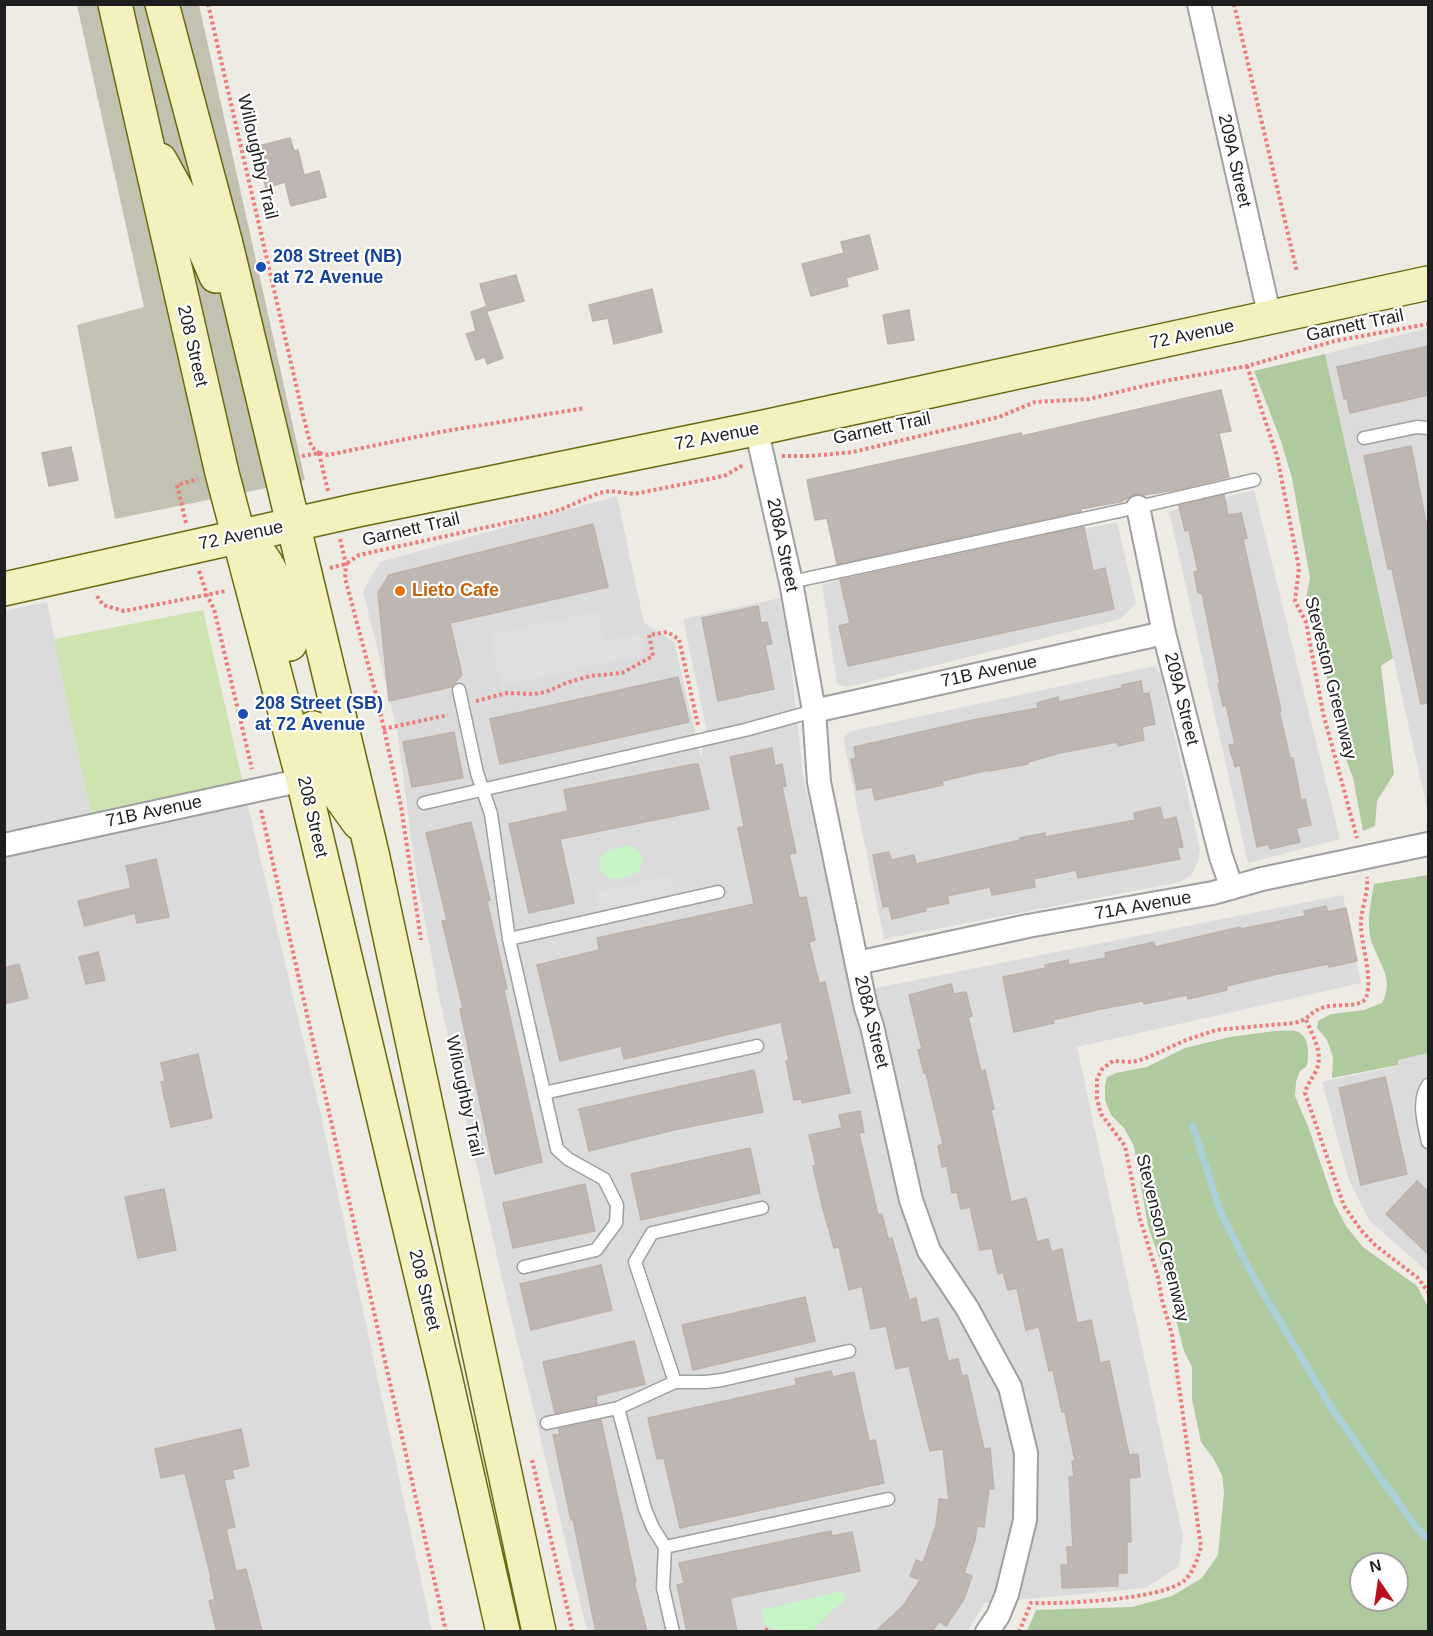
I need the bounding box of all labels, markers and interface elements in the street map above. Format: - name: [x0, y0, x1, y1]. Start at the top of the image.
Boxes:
- street label: Willoughby Trail: [232, 93, 282, 221]
- street label: 209A Street: [1213, 112, 1255, 210]
- place label: 208 Street (NB) at 72 Avenue: [273, 246, 402, 288]
- marker: 208 Street (NB) at 72 Avenue: [254, 260, 268, 274]
- street label: 208 Street: [172, 303, 212, 389]
- street label: Garnett Trail: [1304, 305, 1406, 347]
- street label: 72 Avenue: [1148, 316, 1236, 354]
- street label: Garnett Trail: [831, 408, 933, 450]
- street label: 72 Avenue: [673, 418, 761, 456]
- street label: 208A Street: [762, 496, 802, 594]
- street label: Garnett Trail: [360, 508, 462, 552]
- street label: 72 Avenue: [197, 517, 285, 555]
- place label: Lieto Cafe: [412, 580, 499, 602]
- marker: Lieto Cafe: [393, 584, 407, 598]
- street label: Steveston Greenway: [1299, 594, 1361, 762]
- street label: 209A Street: [1159, 650, 1203, 748]
- street label: 71B Avenue: [939, 651, 1039, 693]
- place label: 208 Street (SB) at 72 Avenue: [255, 693, 383, 736]
- marker: 208 Street (SB) at 72 Avenue: [236, 707, 250, 721]
- street label: 208 Street: [292, 774, 332, 860]
- street label: 71B Avenue: [104, 791, 204, 833]
- street label: 71A Avenue: [1093, 887, 1193, 925]
- street label: 208A Street: [849, 973, 893, 1071]
- street label: Wiloughby Trail: [441, 1033, 487, 1159]
- street label: Stevenson Greenway: [1131, 1152, 1193, 1324]
- street label: 208 Street: [403, 1247, 445, 1333]
- north arrow: [1349, 1552, 1409, 1612]
- text: N: [1368, 1556, 1383, 1576]

